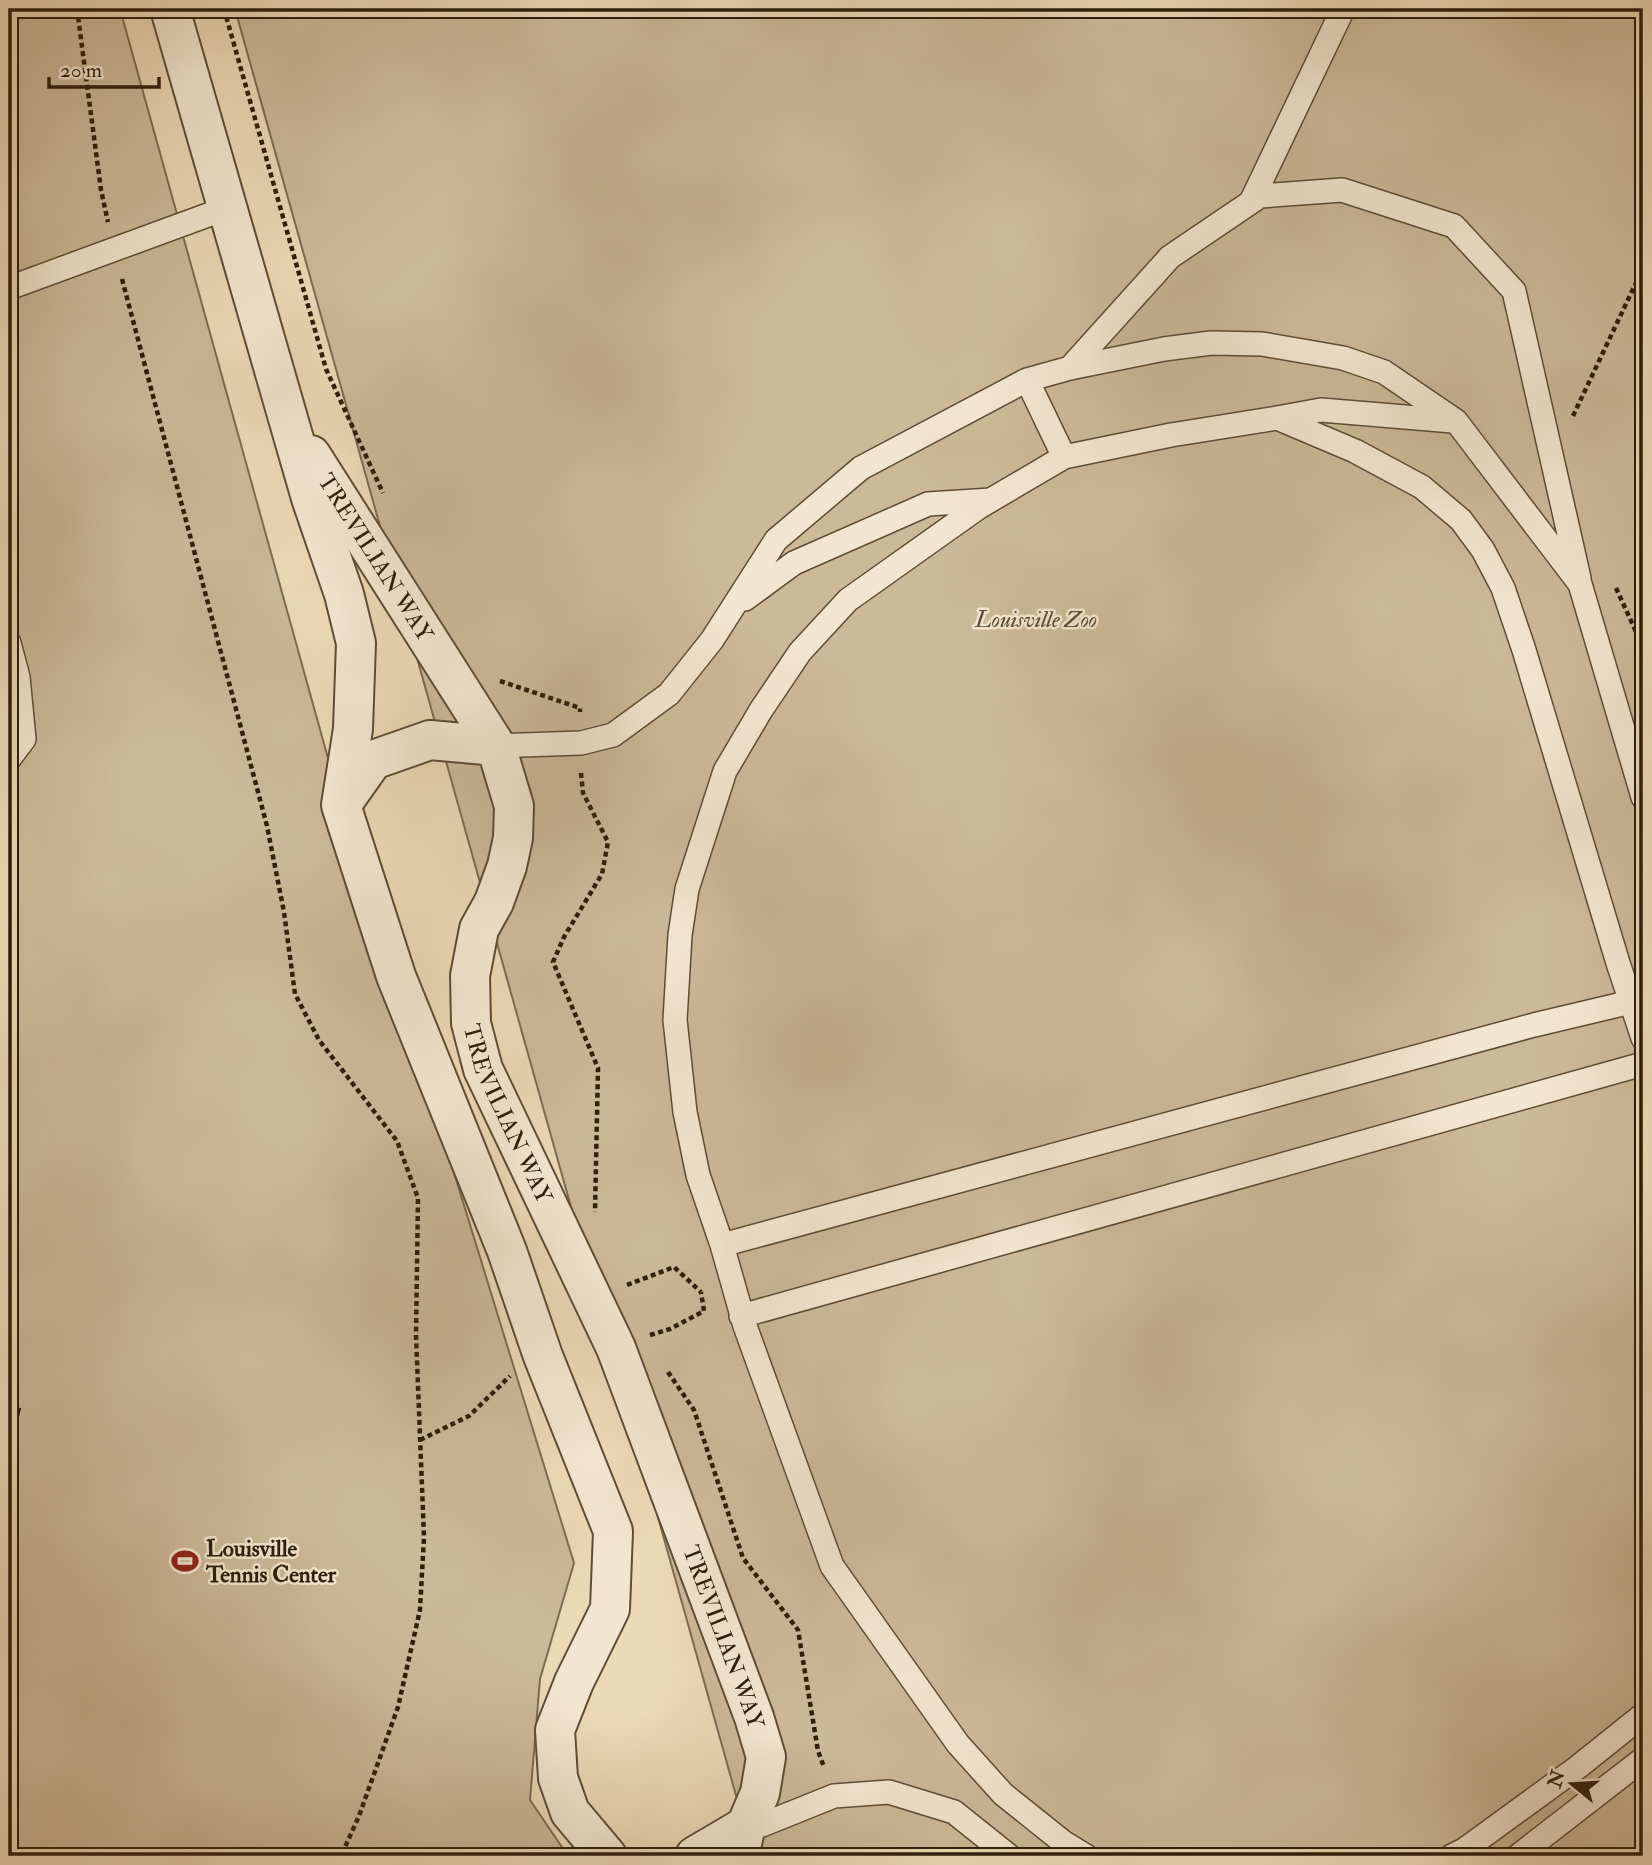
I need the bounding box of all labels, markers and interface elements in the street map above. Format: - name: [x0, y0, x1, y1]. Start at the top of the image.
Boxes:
- scale bar: [49, 46, 159, 90]
- text: 20 m: [60, 57, 102, 84]
- street label: TREVILIAN WAY: [312, 468, 441, 647]
- park label: Louisville Zoo: [974, 605, 1097, 634]
- street label: TREVILIAN WAY: [457, 1021, 560, 1209]
- place label: Louisville Tennis Center: [205, 1534, 337, 1589]
- street label: TREVILIAN WAY: [677, 1541, 771, 1733]
- sports icon: Louisville Tennis Center: [170, 1546, 200, 1576]
- north arrow: [1536, 1750, 1606, 1820]
- text: N: [1542, 1766, 1571, 1792]

